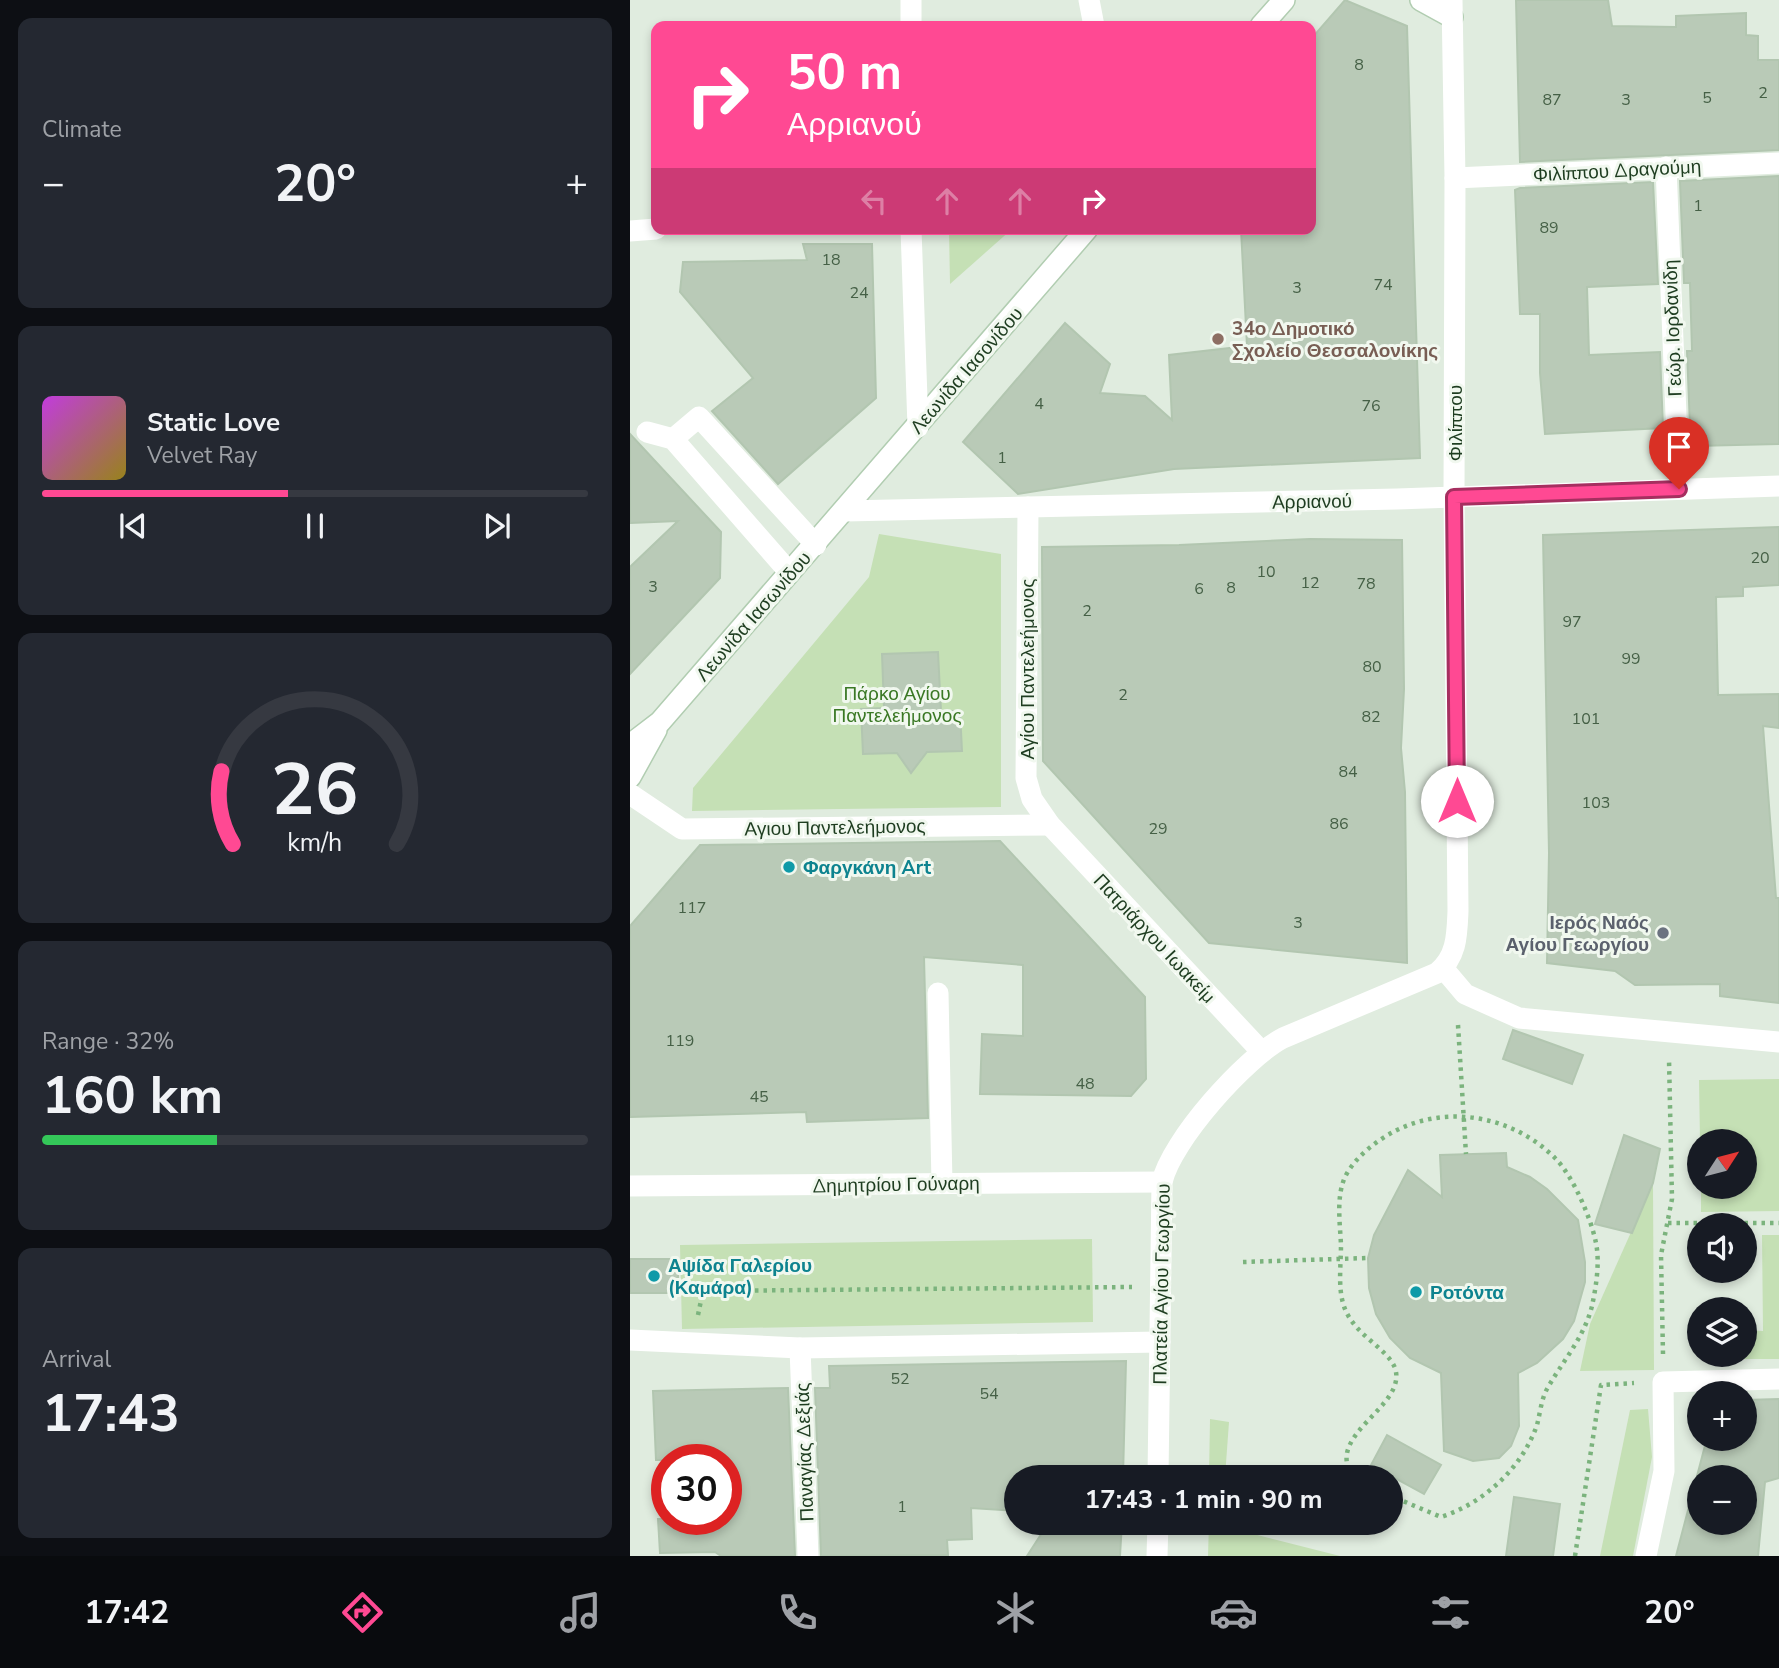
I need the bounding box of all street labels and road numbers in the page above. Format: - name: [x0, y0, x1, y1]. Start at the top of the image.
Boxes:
- street label: Φιλίππου Δραγούμη: [1532, 154, 1702, 188]
- street label: Γεώρ. Ιορδανίδη: [1658, 259, 1688, 397]
- street label: Λεωνίδα Ιασονίδου: [904, 302, 1029, 440]
- street label: Φιλίππου: [1443, 385, 1469, 461]
- street label: Αρριανού: [1272, 488, 1352, 516]
- street label: Λεωνίδα Ιασωνίδου: [690, 546, 817, 687]
- street label: Αγίου Παντελεήμονος: [1015, 578, 1041, 760]
- street label: Αγιου Παντελεήμονος: [744, 813, 926, 843]
- street label: Πατριάρχου Ιωακείμ: [1087, 868, 1221, 1009]
- street label: Δημητρίου Γούναρη: [812, 1171, 980, 1199]
- street label: Πλατεία Αγίου Γεωργίου: [1147, 1183, 1177, 1385]
- street label: Παναγίας Δεξιάς: [790, 1382, 820, 1522]

